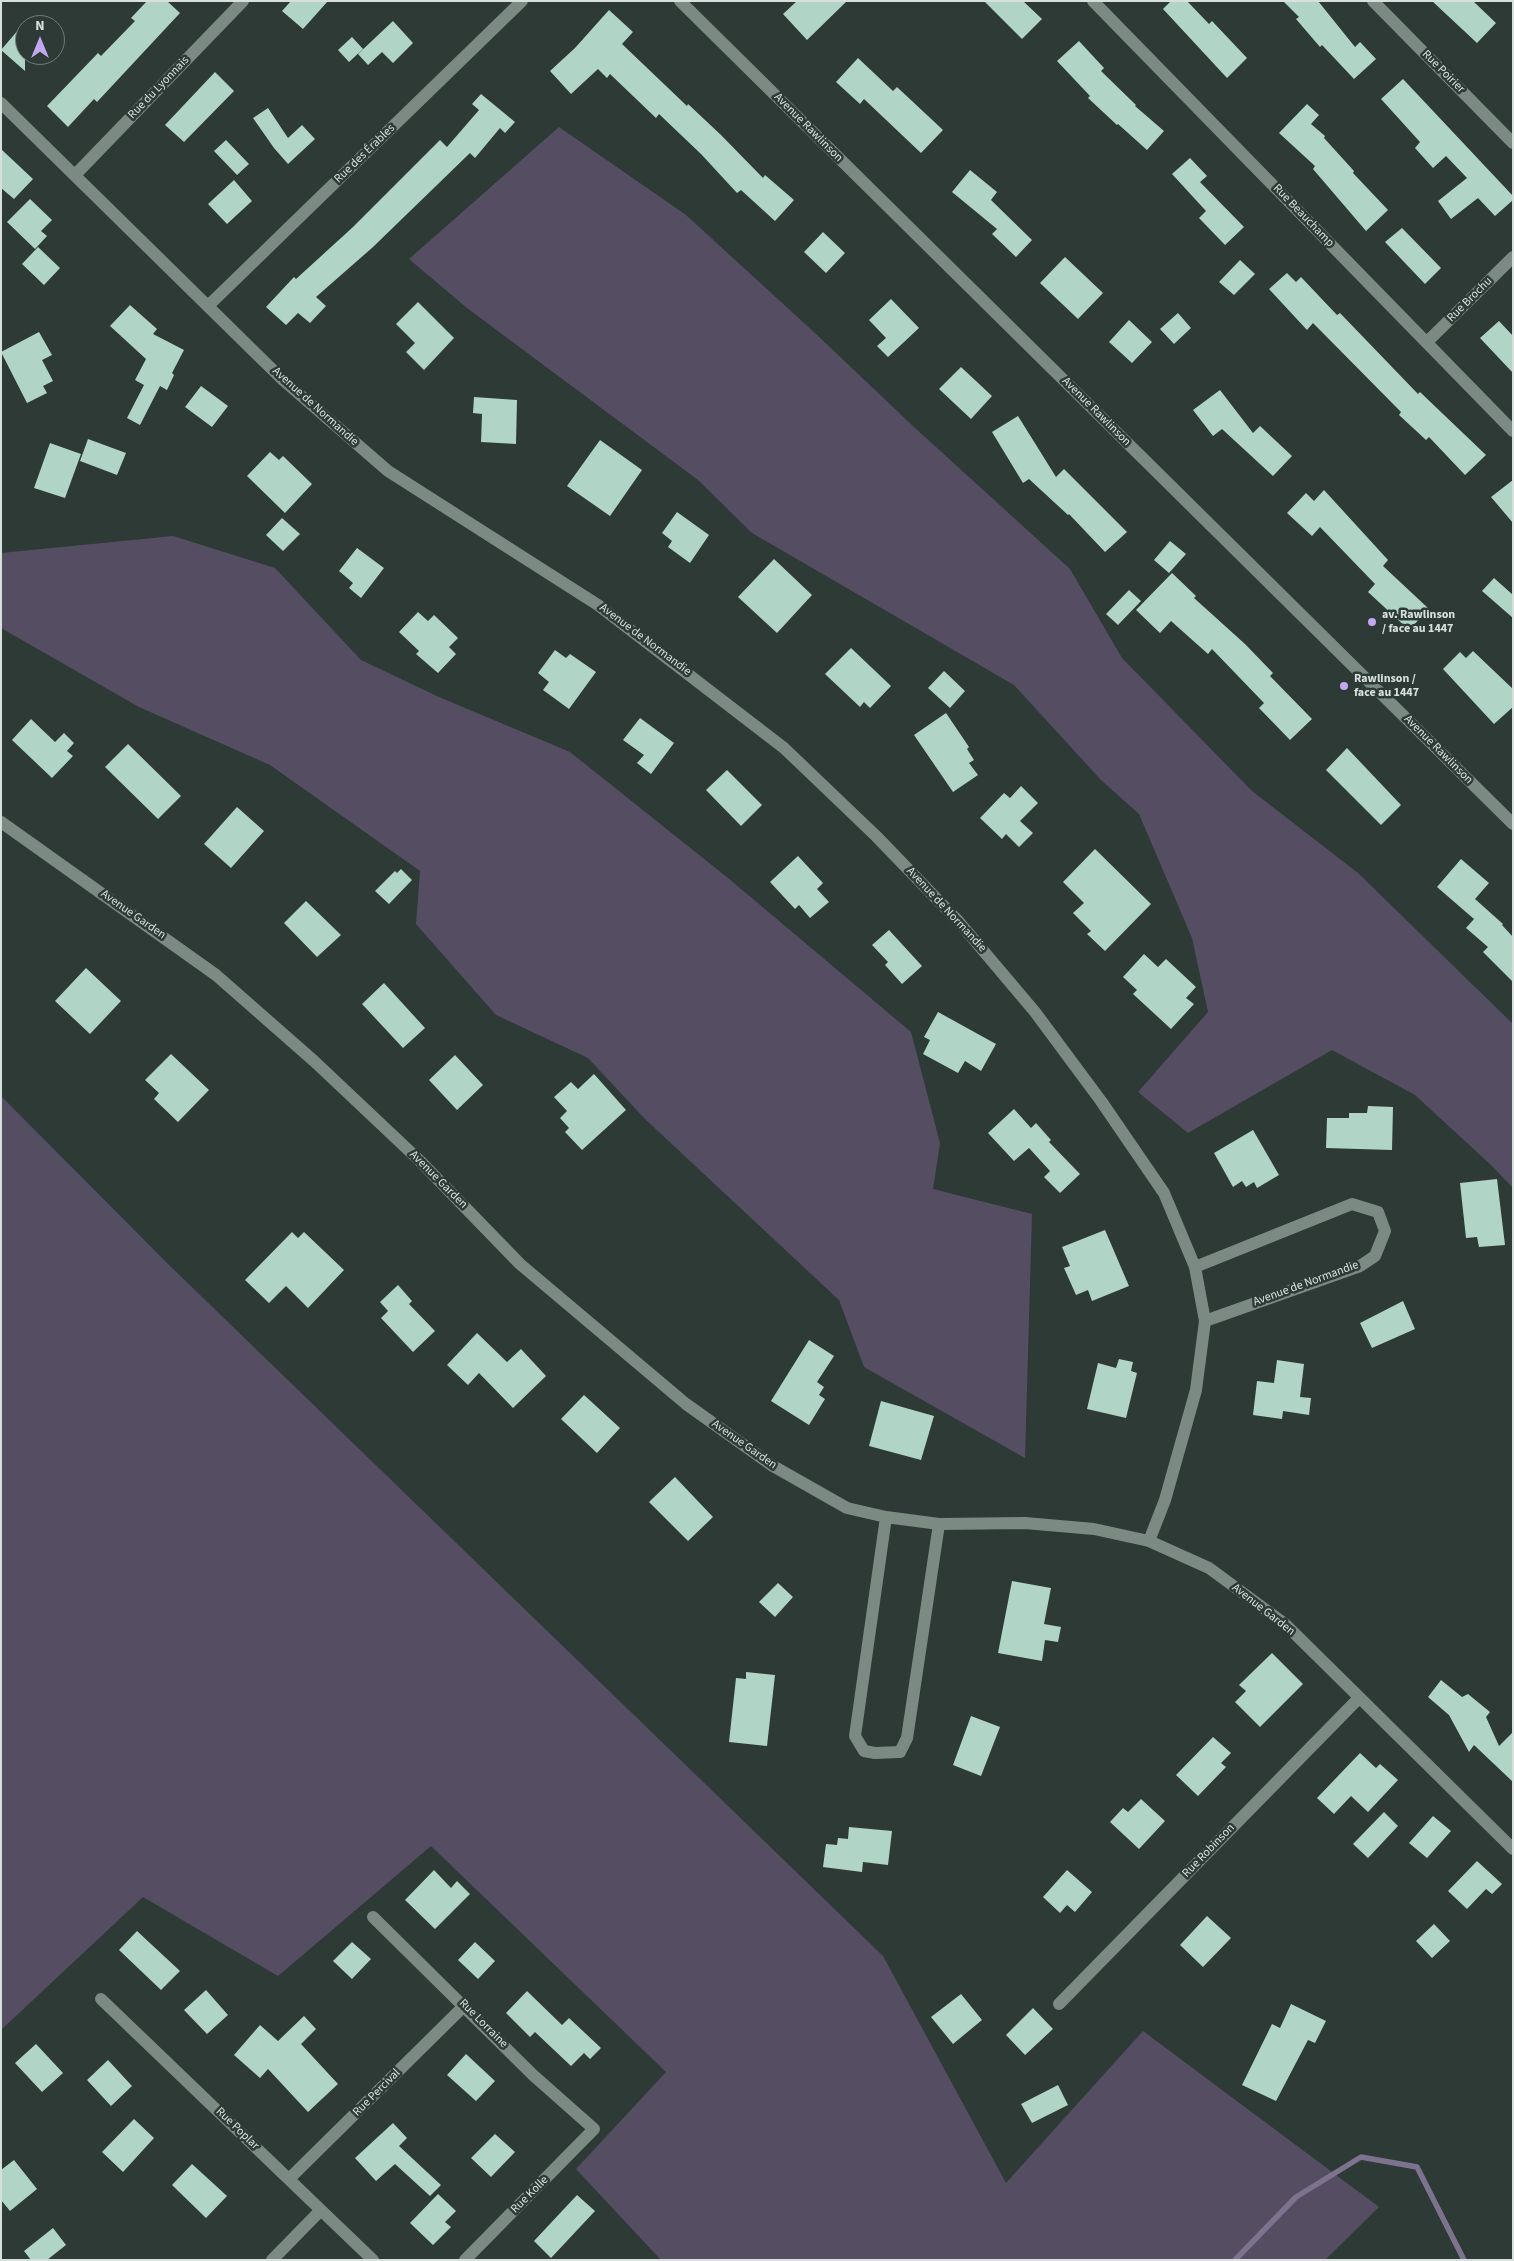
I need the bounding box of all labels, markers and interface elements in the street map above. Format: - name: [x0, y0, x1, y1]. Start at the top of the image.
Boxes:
- north arrow: [15, 15, 65, 65]
- text: N: [35, 16, 45, 36]
- street label: Rue Poirier: [1418, 47, 1468, 97]
- street label: Rue du Lyonnais: [125, 54, 193, 122]
- street label: Avenue Rawlinson: [771, 91, 845, 165]
- street label: Rue des Érables: [332, 121, 398, 187]
- street label: Rue Beauchamp: [1269, 182, 1337, 250]
- street label: Rue Brochu: [1444, 274, 1496, 326]
- street label: Avenue de Normandie: [269, 365, 361, 449]
- street label: Avenue Rawlinson: [1059, 375, 1133, 449]
- street label: Avenue de Normandie: [596, 601, 694, 679]
- place label: av. Rawlinson / face au 1447: [1382, 608, 1455, 636]
- marker: av. Rawlinson / face au 1447: [1366, 616, 1378, 628]
- place label: Rawlinson / face au 1447: [1354, 672, 1419, 700]
- marker: Rawlinson / face au 1447: [1338, 680, 1350, 692]
- street label: Avenue Rawlinson: [1401, 713, 1475, 787]
- street label: Avenue de Normandie: [903, 865, 989, 955]
- street label: Avenue Garden: [98, 887, 168, 943]
- street label: Avenue Garden: [406, 1148, 470, 1212]
- street label: Avenue de Normandie: [1251, 1258, 1361, 1310]
- street label: Avenue Garden: [709, 1417, 779, 1473]
- street label: Avenue Garden: [1229, 1581, 1297, 1639]
- street label: Rue Robinson: [1180, 1821, 1238, 1881]
- street label: Rue Lorraine: [455, 1996, 511, 2052]
- street label: Rue Percival: [350, 2066, 404, 2120]
- street label: Rue Poplar: [212, 2105, 262, 2153]
- street label: Rue Kolle: [508, 2173, 552, 2217]

